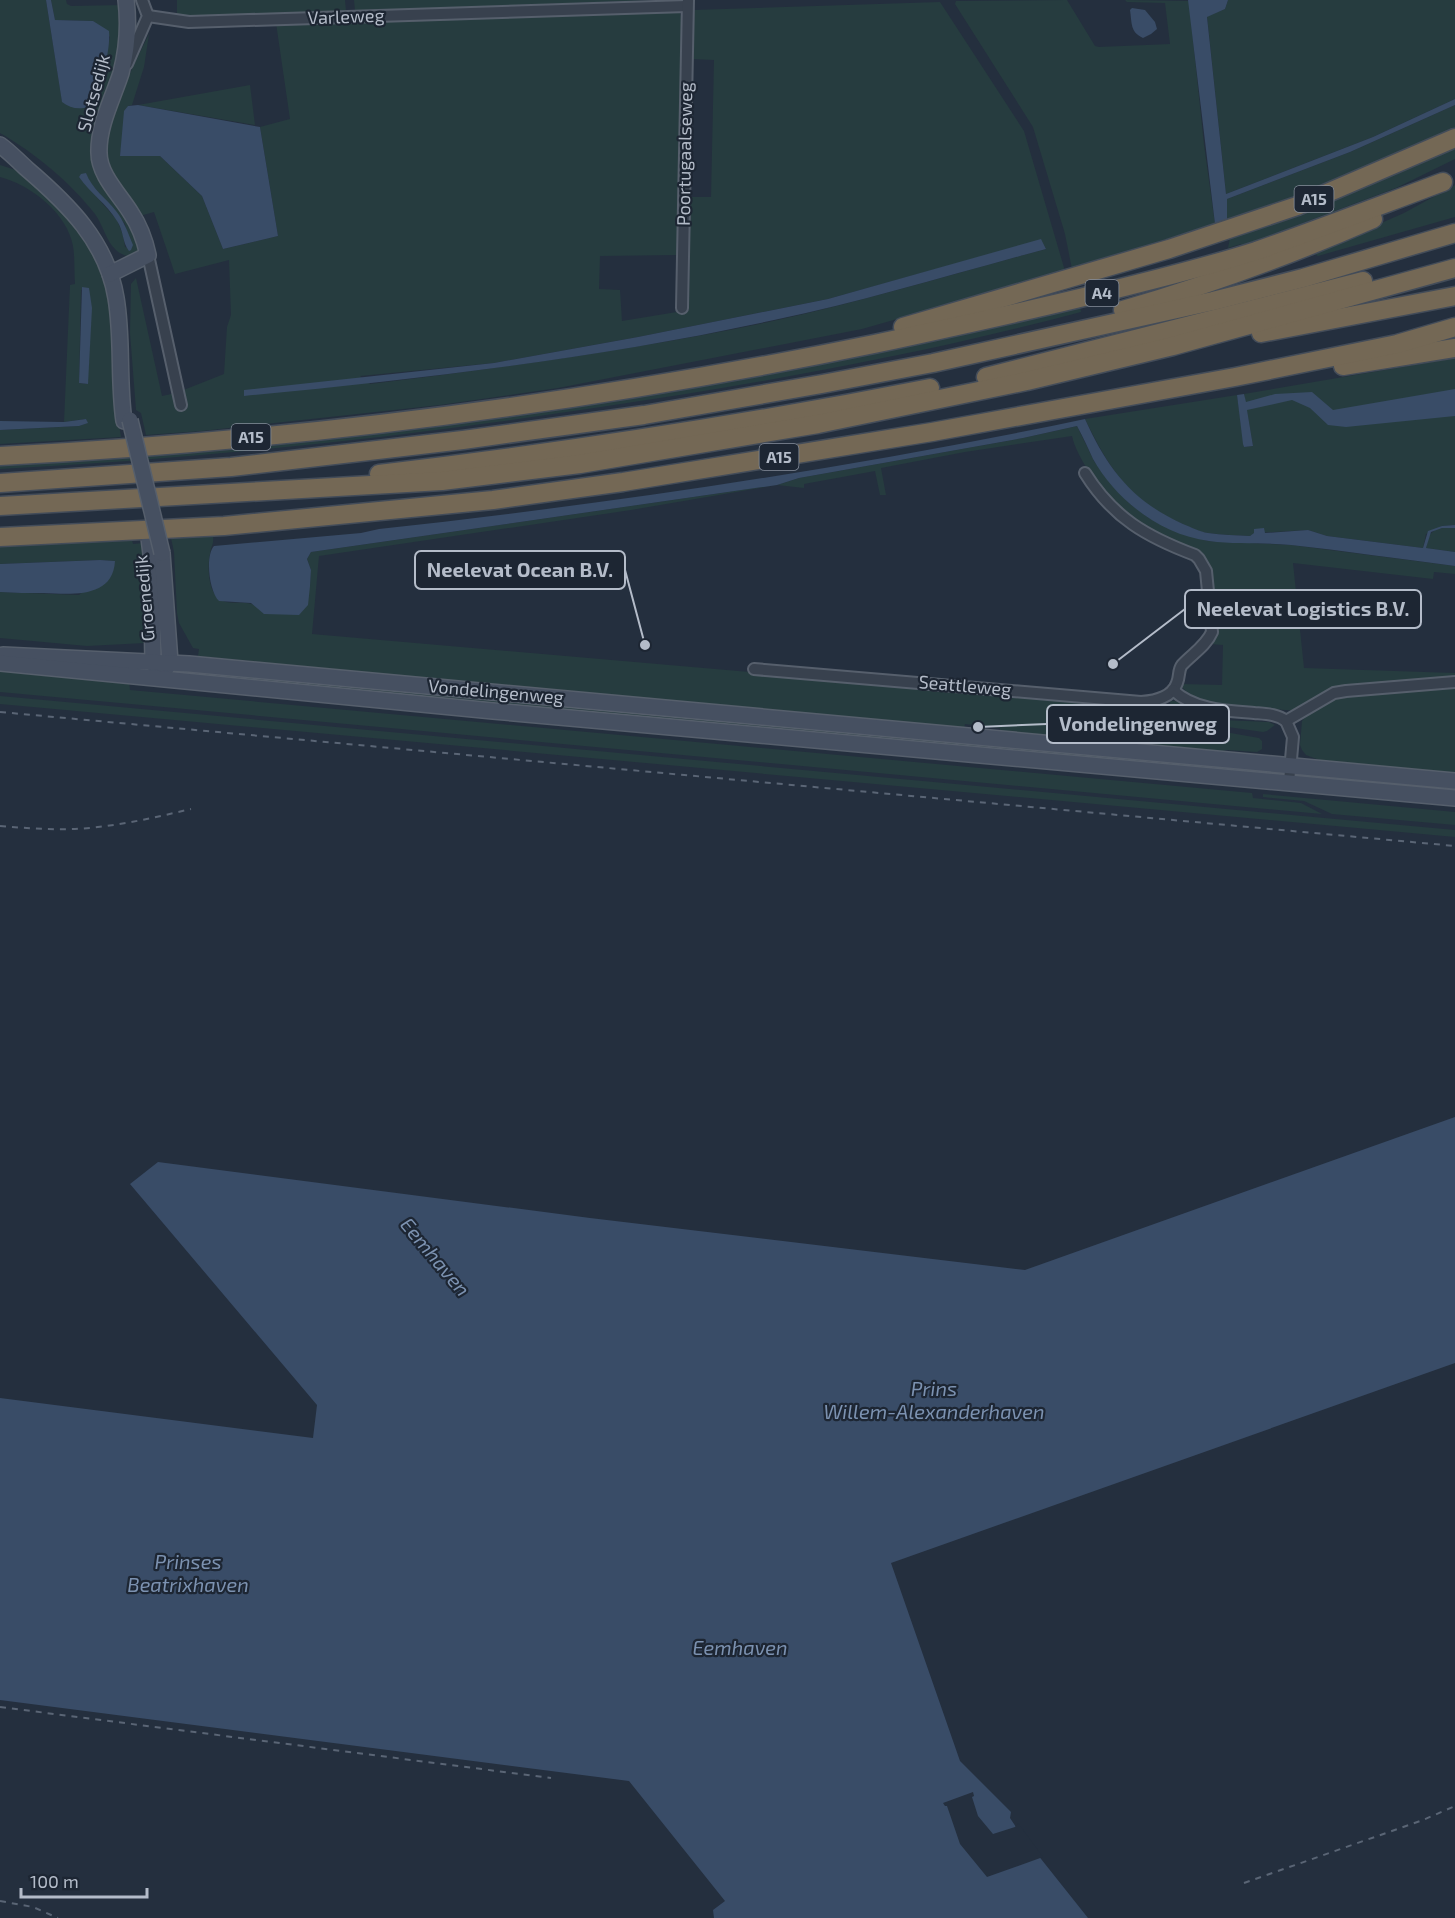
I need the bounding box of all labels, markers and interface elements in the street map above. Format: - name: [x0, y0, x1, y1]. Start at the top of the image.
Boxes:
- street label: Varleweg: [307, 4, 385, 28]
- street label: Slotsedijk: [72, 51, 114, 134]
- street label: Poortugaalseweg: [672, 82, 696, 226]
- road number: A15: [1294, 186, 1334, 212]
- road number: A4: [1086, 280, 1118, 306]
- road number: A15: [232, 424, 270, 450]
- road number: A15: [760, 444, 798, 470]
- callout: Neelevat Ocean B.V.: [415, 551, 625, 589]
- street label: Groenedijk: [129, 554, 159, 642]
- text: Neelevat Ocean B.V.: [427, 557, 613, 581]
- callout: Neelevat Logistics B.V.: [1185, 590, 1421, 628]
- text: Neelevat Logistics B.V.: [1197, 596, 1409, 620]
- street label: Seattleweg: [918, 670, 1012, 700]
- street label: Vondelingenweg: [427, 674, 565, 708]
- callout: Vondelingenweg: [1047, 705, 1229, 743]
- text: Vondelingenweg: [1059, 711, 1217, 735]
- water label: Eemhaven: [396, 1212, 476, 1301]
- water label: Prins Willem-Alexanderhaven: [823, 1376, 1045, 1423]
- water label: Prinses Beatrixhaven: [127, 1549, 249, 1596]
- water label: Eemhaven: [692, 1635, 788, 1659]
- scale bar: [21, 1861, 147, 1899]
- text: 100 m: [30, 1870, 79, 1892]

